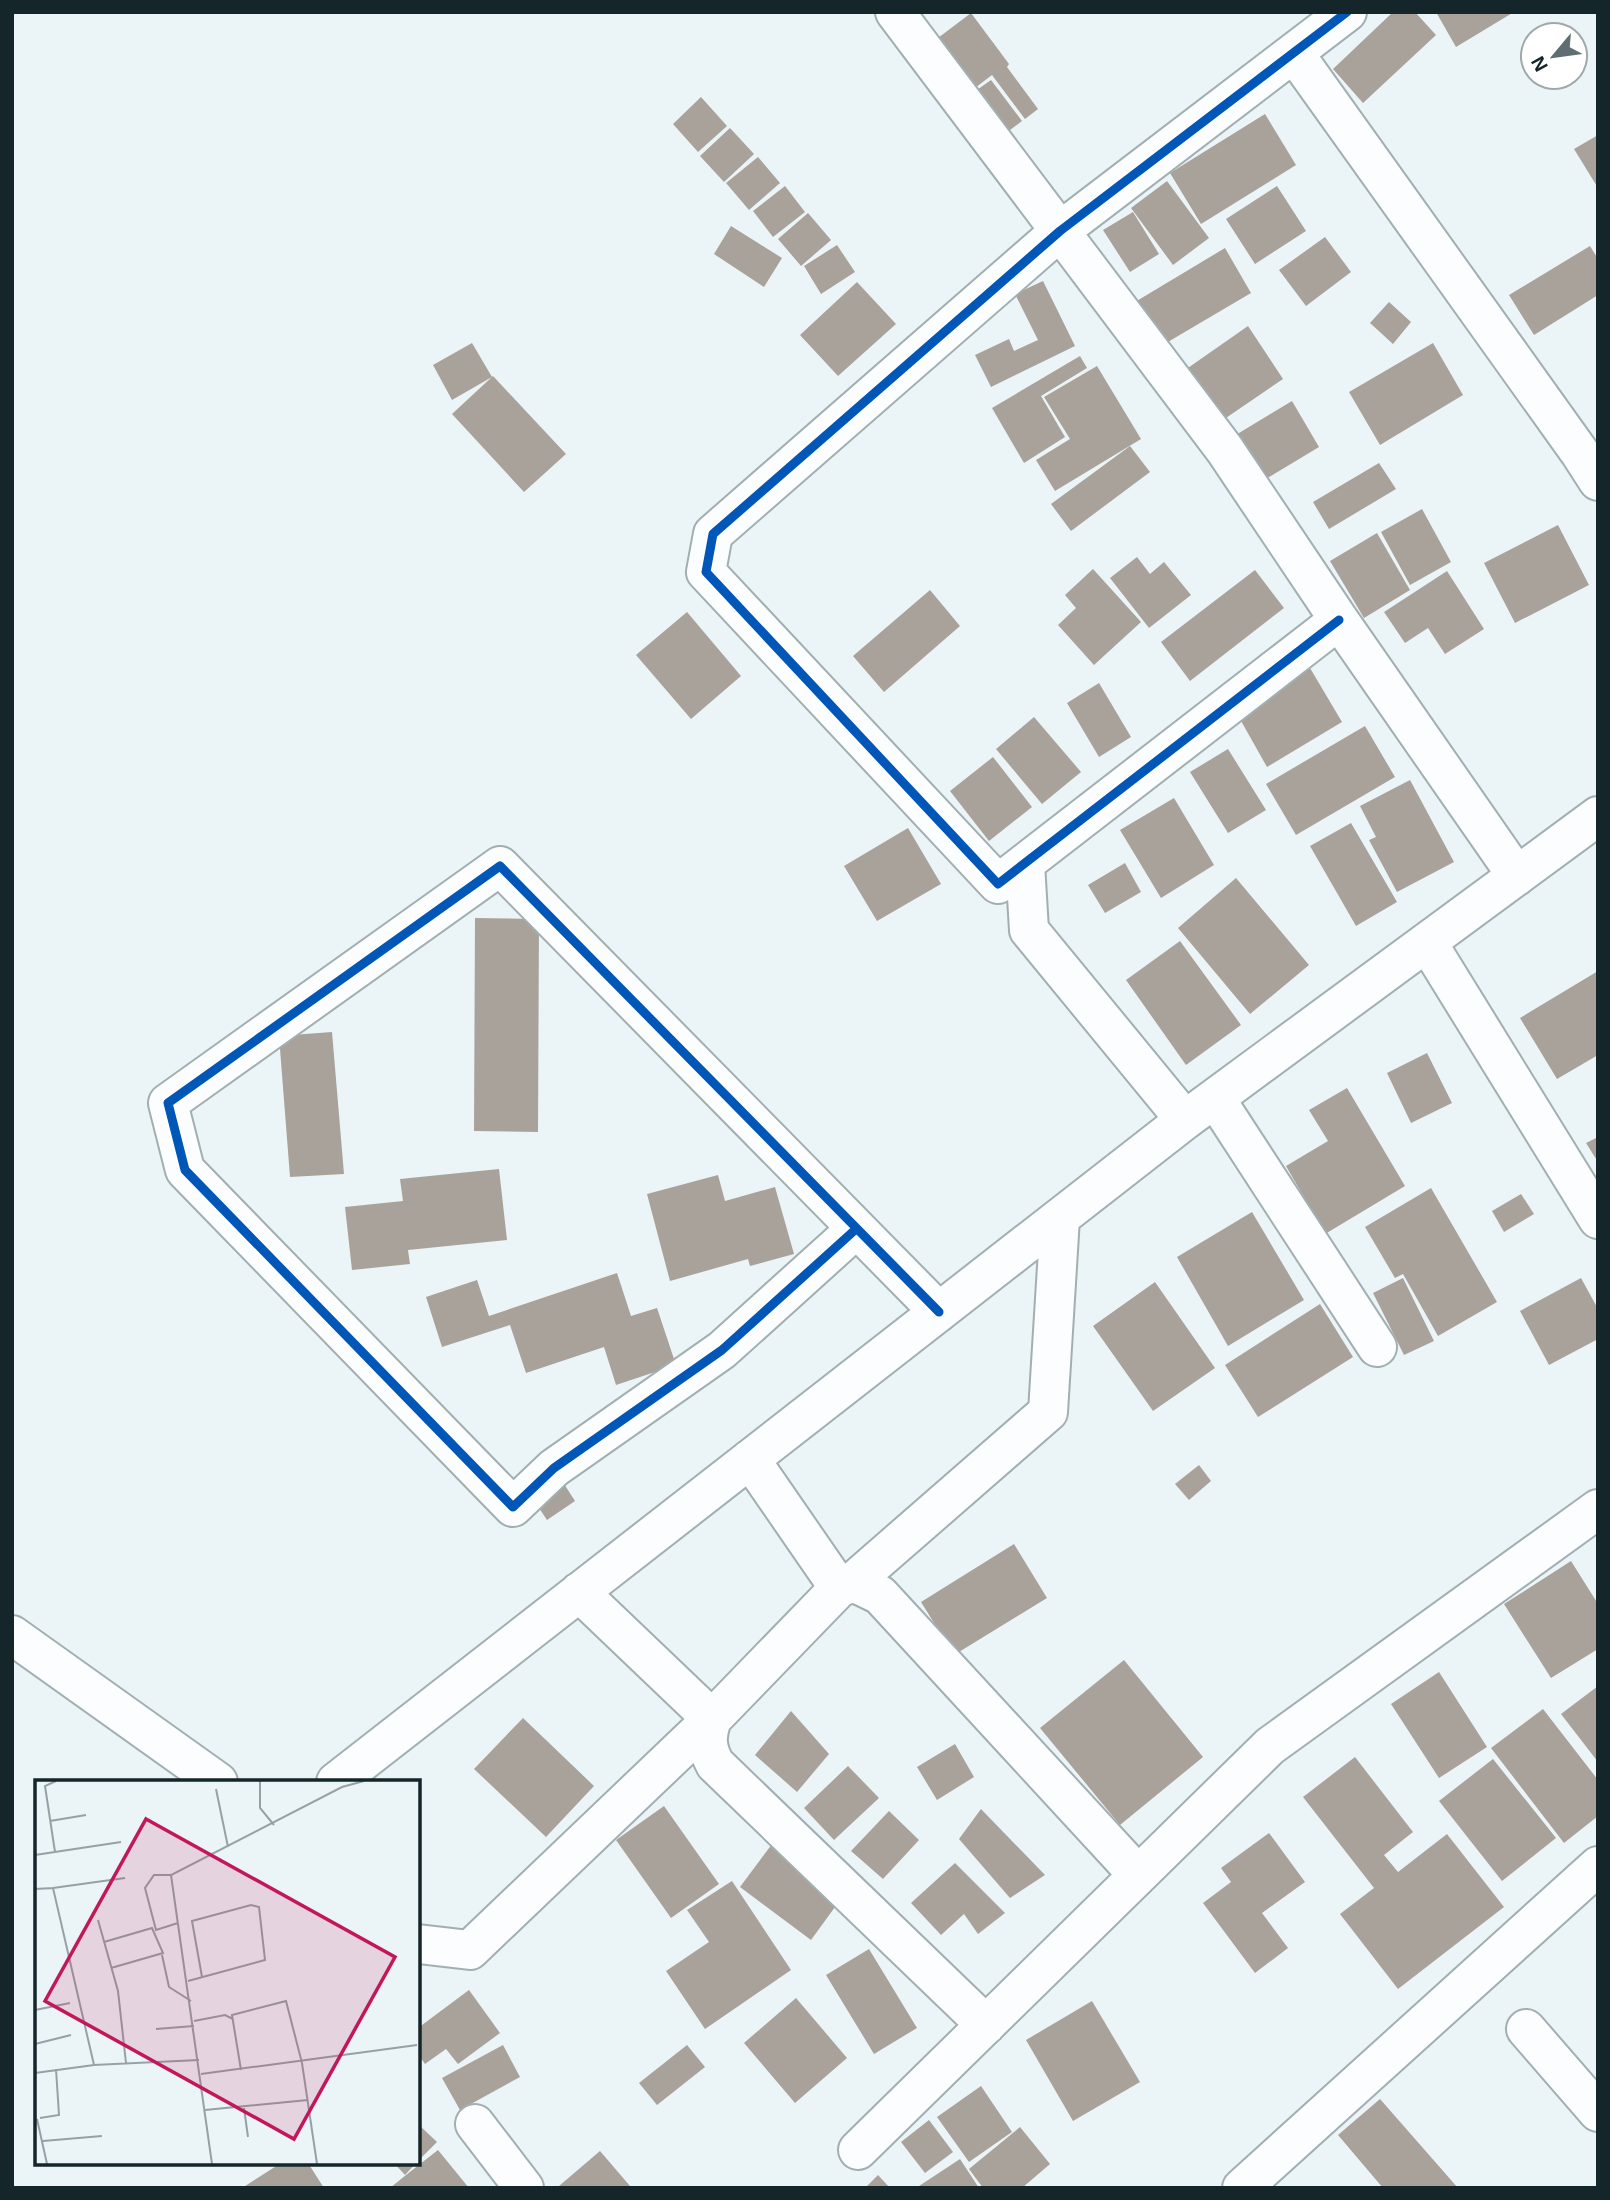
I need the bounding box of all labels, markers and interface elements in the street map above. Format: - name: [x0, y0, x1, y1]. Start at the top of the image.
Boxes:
- north arrow: [1519, 21, 1589, 91]
- text: N: [1527, 53, 1552, 75]
- inset map: [35, 1780, 420, 2165]

